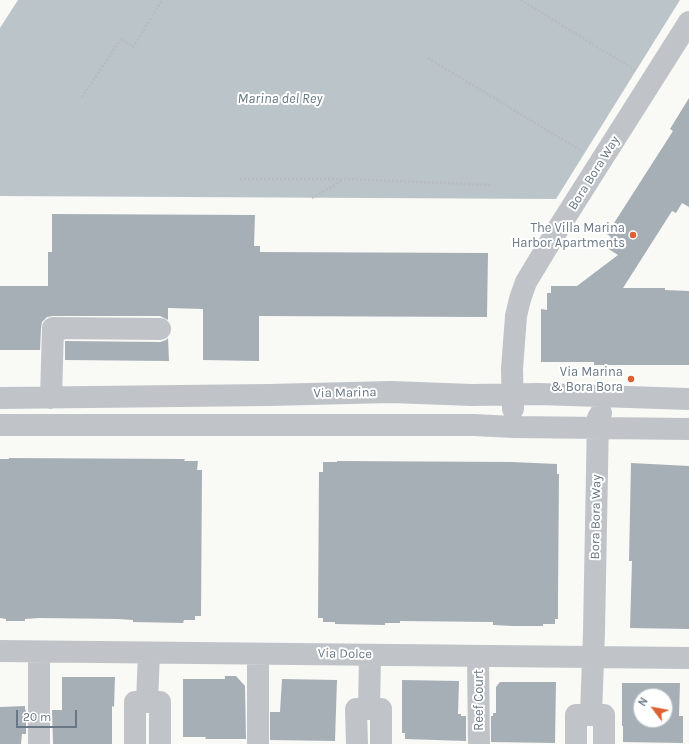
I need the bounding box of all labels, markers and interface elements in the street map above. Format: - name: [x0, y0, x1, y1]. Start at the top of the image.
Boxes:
- water label: Marina del Rey: [238, 91, 322, 107]
- street label: Bora Bora Way: [565, 133, 623, 213]
- place label: The Villa Marina Harbor Apartments: [512, 220, 625, 251]
- marker: The Villa Marina Harbor Apartments: [628, 230, 638, 240]
- place label: Via Marina & Bora Bora: [551, 364, 623, 395]
- marker: Via Marina & Bora Bora: [626, 374, 636, 384]
- street label: Via Marina: [313, 385, 377, 401]
- street label: Bora Bora Way: [587, 475, 605, 559]
- street label: Via Dolce: [318, 646, 372, 662]
- street label: Reef Court: [471, 669, 487, 731]
- north arrow: [633, 688, 673, 728]
- text: N: [636, 695, 651, 709]
- scale bar: [18, 702, 79, 728]
- text: 20 m: [23, 710, 51, 724]

